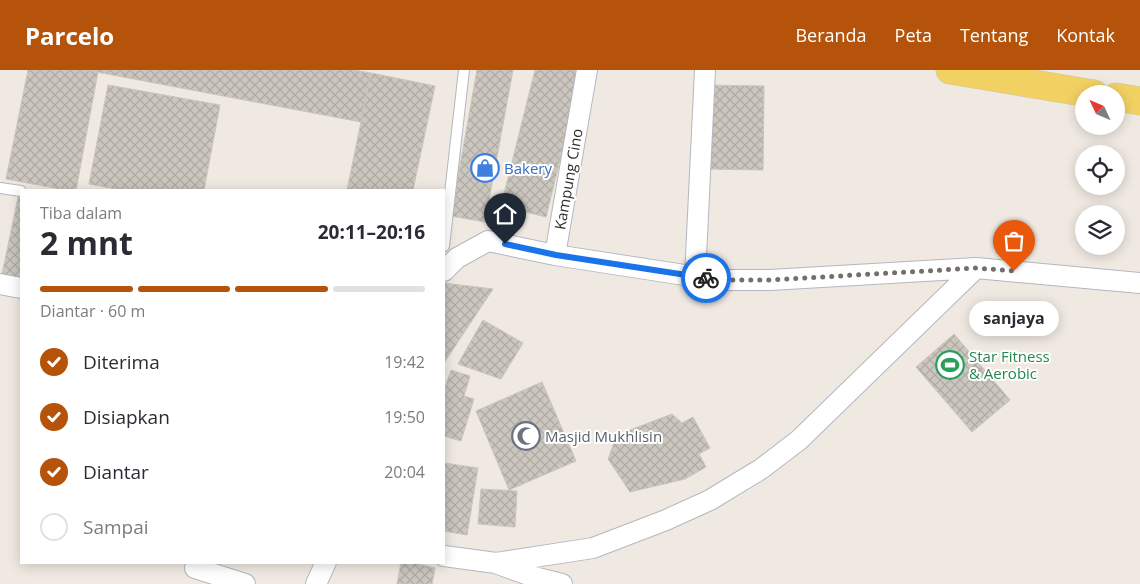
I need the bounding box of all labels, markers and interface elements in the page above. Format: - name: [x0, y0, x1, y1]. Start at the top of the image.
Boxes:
- text: Parcelo: [25, 19, 114, 52]
- text: Beranda: [795, 23, 867, 47]
- text: Peta: [895, 23, 932, 47]
- text: Tentang: [960, 23, 1028, 47]
- text: Kontak: [1056, 23, 1115, 47]
- north arrow: [1075, 85, 1125, 135]
- map controls: [1075, 85, 1125, 255]
- street label: Kampung Cino: [549, 127, 587, 231]
- button: locate: [1075, 145, 1125, 195]
- shop icon: Bakery: [470, 153, 500, 183]
- place label: Bakery: [504, 158, 552, 178]
- pin: [484, 193, 526, 244]
- icon: home: [491, 200, 519, 228]
- text: Tiba dalam: [40, 202, 122, 224]
- button: layers: [1075, 205, 1125, 255]
- text: 20:11–20:16: [318, 219, 425, 245]
- pin: [993, 220, 1035, 271]
- text: 2 mnt: [40, 221, 133, 264]
- icon: bag: [1000, 227, 1028, 255]
- courier: [681, 253, 731, 303]
- icon: bike: [692, 264, 720, 292]
- text: Diantar · 60 m: [40, 300, 145, 322]
- callout: sanjaya: [969, 301, 1059, 336]
- text: sanjaya: [983, 307, 1045, 329]
- place label: Star Fitness & Aerobic: [969, 346, 1050, 383]
- icon: check: [40, 348, 68, 376]
- text: Diterima: [83, 349, 160, 375]
- sports icon: Star Fitness & Aerobic: [935, 350, 965, 380]
- text: 19:42: [384, 351, 425, 373]
- icon: check: [40, 403, 68, 431]
- text: Disiapkan: [83, 404, 170, 430]
- text: 19:50: [384, 406, 425, 428]
- mosque icon: Masjid Mukhlisin: [511, 421, 541, 451]
- place label: Masjid Mukhlisin: [545, 426, 662, 446]
- icon: check: [40, 458, 68, 486]
- text: Diantar: [83, 459, 149, 485]
- text: 20:04: [384, 461, 425, 483]
- text: Sampai: [83, 514, 149, 540]

